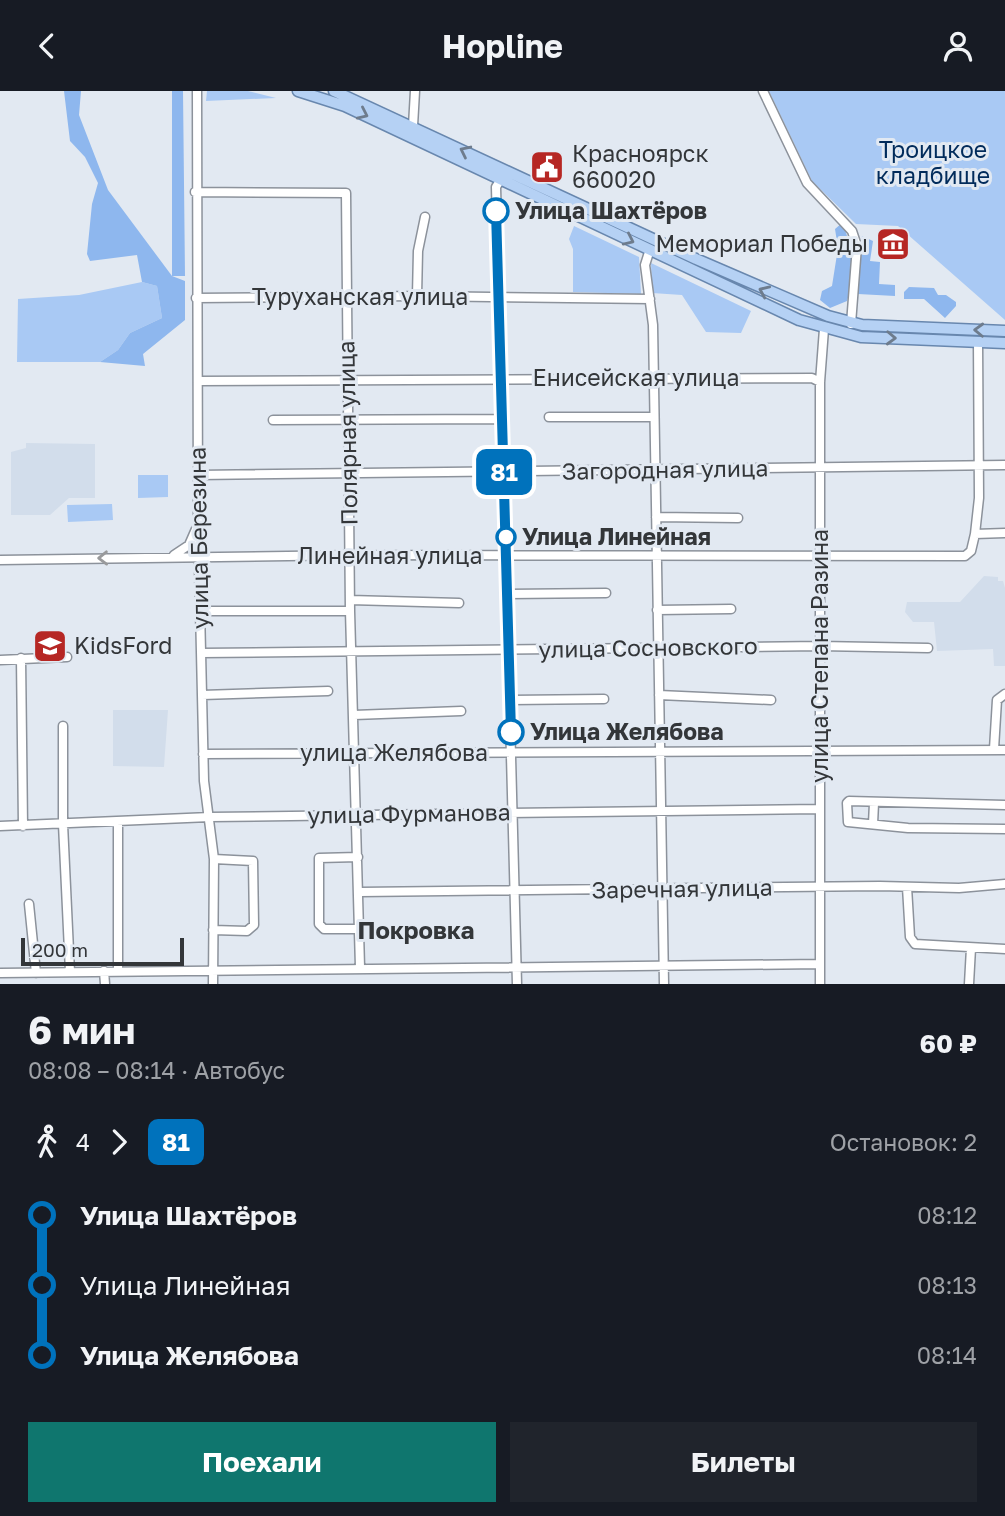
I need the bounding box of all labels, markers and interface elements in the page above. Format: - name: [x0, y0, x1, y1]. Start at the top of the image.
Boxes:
- icon: back: [28, 27, 66, 65]
- text: Hopline: [442, 27, 563, 65]
- icon: person: [939, 27, 977, 65]
- one-way arrow: [355, 106, 368, 120]
- park label: Троицкое кладбище: [876, 135, 990, 189]
- place label: Красноярск 660020: [572, 139, 709, 193]
- one-way arrow: [460, 145, 472, 159]
- public building icon: Красноярск 660020: [528, 148, 566, 186]
- place label: Улица Шахтёров: [515, 196, 707, 224]
- marker: Улица Шахтёров: [483, 198, 509, 224]
- museum icon: Мемориал Победы: [874, 225, 912, 263]
- place label: Мемориал Победы: [656, 229, 868, 257]
- one-way arrow: [622, 232, 634, 246]
- street label: Туруханская улица: [252, 282, 468, 310]
- one-way arrow: [759, 285, 771, 299]
- one-way arrow: [973, 323, 984, 338]
- one-way arrow: [886, 330, 897, 345]
- street label: Полярная улица: [331, 340, 363, 526]
- street label: Енисейская улица: [533, 363, 739, 391]
- street label: улица Березина: [182, 447, 214, 629]
- line badge: 81: [472, 449, 536, 495]
- street label: Загородная улица: [561, 453, 769, 485]
- text: 81: [490, 457, 518, 486]
- place label: Улица Линейная: [522, 522, 711, 550]
- marker: Улица Линейная: [496, 527, 516, 547]
- street label: улица Степана Разина: [805, 529, 833, 783]
- street label: Линейная улица: [297, 541, 483, 569]
- one-way arrow: [97, 550, 108, 566]
- school or university icon: KidsFord: [31, 627, 69, 665]
- place label: KidsFord: [74, 631, 173, 659]
- street label: улица Сосновского: [538, 631, 758, 663]
- place label: Улица Желябова: [530, 717, 724, 745]
- marker: Улица Желябова: [498, 719, 524, 745]
- street label: улица Желябова: [300, 738, 488, 766]
- street label: улица Фурманова: [307, 797, 511, 829]
- street label: Заречная улица: [591, 872, 773, 904]
- district label: Покровка: [358, 915, 475, 944]
- scale bar: [21, 935, 184, 967]
- text: 200 m: [32, 938, 88, 961]
- text: 6 мин: [28, 1007, 135, 1052]
- text: 60 ₽: [920, 1028, 977, 1059]
- text: 08:08 – 08:14 · Автобус: [28, 1056, 285, 1084]
- icon: walk: [28, 1123, 66, 1161]
- icon: forward: [100, 1123, 138, 1161]
- text: 81: [162, 1127, 190, 1156]
- text: 4: [76, 1128, 90, 1156]
- text: Остановок: 2: [830, 1128, 977, 1156]
- text: Улица Шахтёров: [80, 1200, 297, 1231]
- text: 08:12: [917, 1201, 977, 1229]
- text: Улица Линейная: [80, 1270, 291, 1301]
- text: 08:13: [917, 1271, 977, 1299]
- text: Улица Желябова: [80, 1340, 299, 1371]
- text: 08:14: [917, 1341, 977, 1369]
- button: Поехали: [28, 1422, 496, 1502]
- button: Билеты: [510, 1422, 977, 1502]

